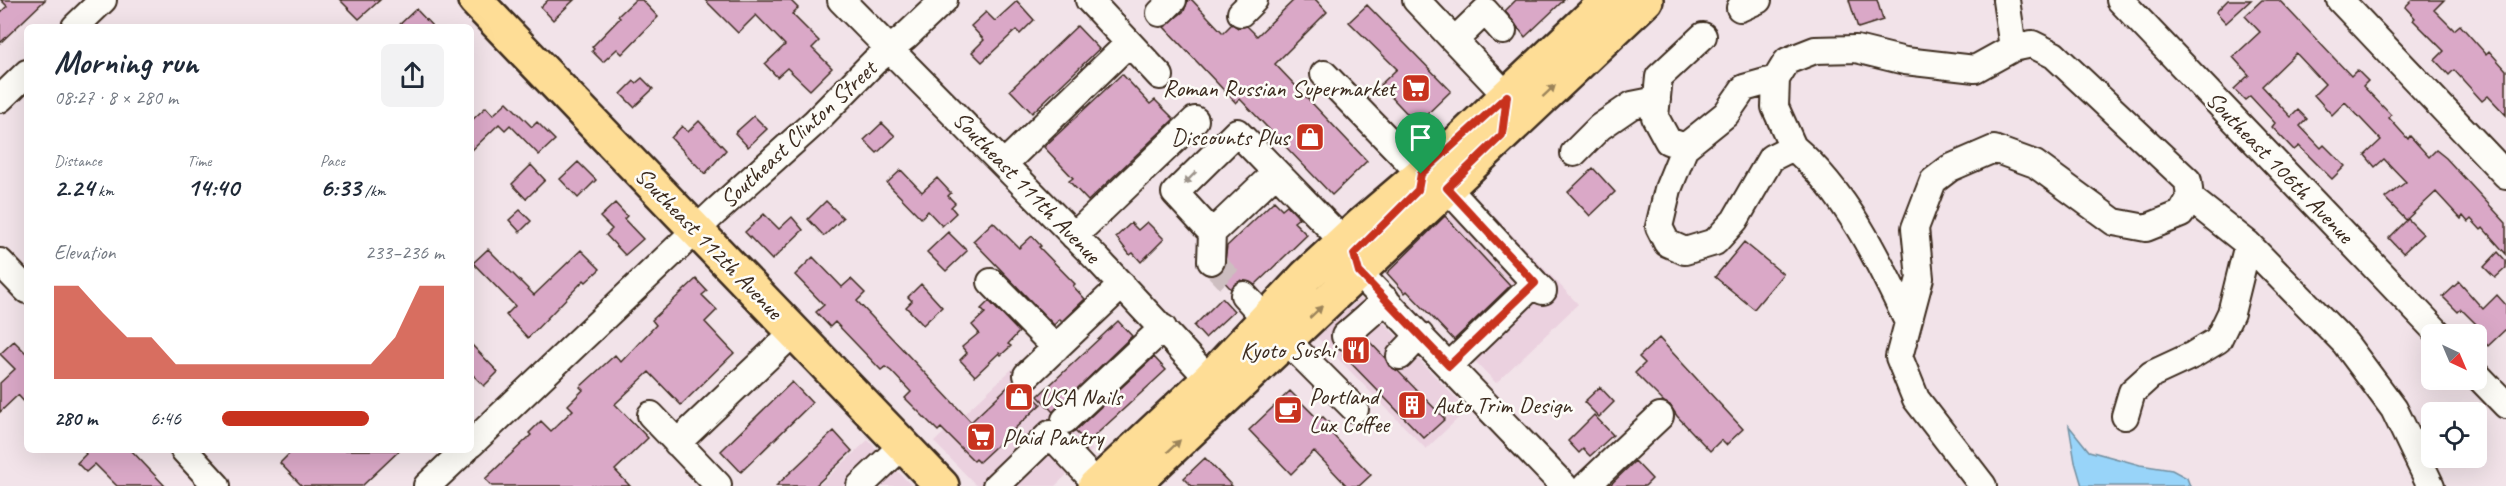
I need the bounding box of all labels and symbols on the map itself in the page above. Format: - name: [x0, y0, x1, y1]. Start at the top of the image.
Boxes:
- street label: Southeast Clinton Street: [713, 52, 884, 214]
- supermarket icon: Roman Russian Supermarket: [1400, 72, 1432, 104]
- place label: Roman Russian Supermarket: [1163, 73, 1397, 103]
- one-way arrow: [1541, 84, 1556, 98]
- street label: Southeast 106th Avenue: [2200, 85, 2362, 251]
- street label: Southeast 111th Avenue: [947, 105, 1109, 271]
- pin: [1395, 112, 1446, 174]
- shop icon: Discounts Plus: [1294, 121, 1326, 153]
- place label: Discounts Plus: [1171, 122, 1292, 152]
- street label: Southeast 112th Avenue: [629, 161, 791, 327]
- one-way arrow: [1184, 171, 1198, 185]
- one-way arrow: [1308, 305, 1323, 319]
- north arrow: [2421, 324, 2487, 390]
- restaurant icon: Kyoto Sushi: [1340, 334, 1372, 366]
- place label: Kyoto Sushi: [1241, 335, 1338, 365]
- shop icon: USA Nails: [1003, 381, 1035, 413]
- place label: Portland Lux Coffee: [1309, 381, 1391, 439]
- place label: USA Nails: [1040, 382, 1124, 412]
- building icon: Auto Trim Design: [1396, 389, 1428, 421]
- place label: Auto Trim Design: [1433, 390, 1573, 420]
- cafe icon: Portland Lux Coffee: [1272, 394, 1304, 426]
- supermarket icon: Plaid Pantry: [965, 421, 997, 453]
- place label: Plaid Pantry: [1002, 422, 1105, 452]
- one-way arrow: [1166, 440, 1181, 453]

